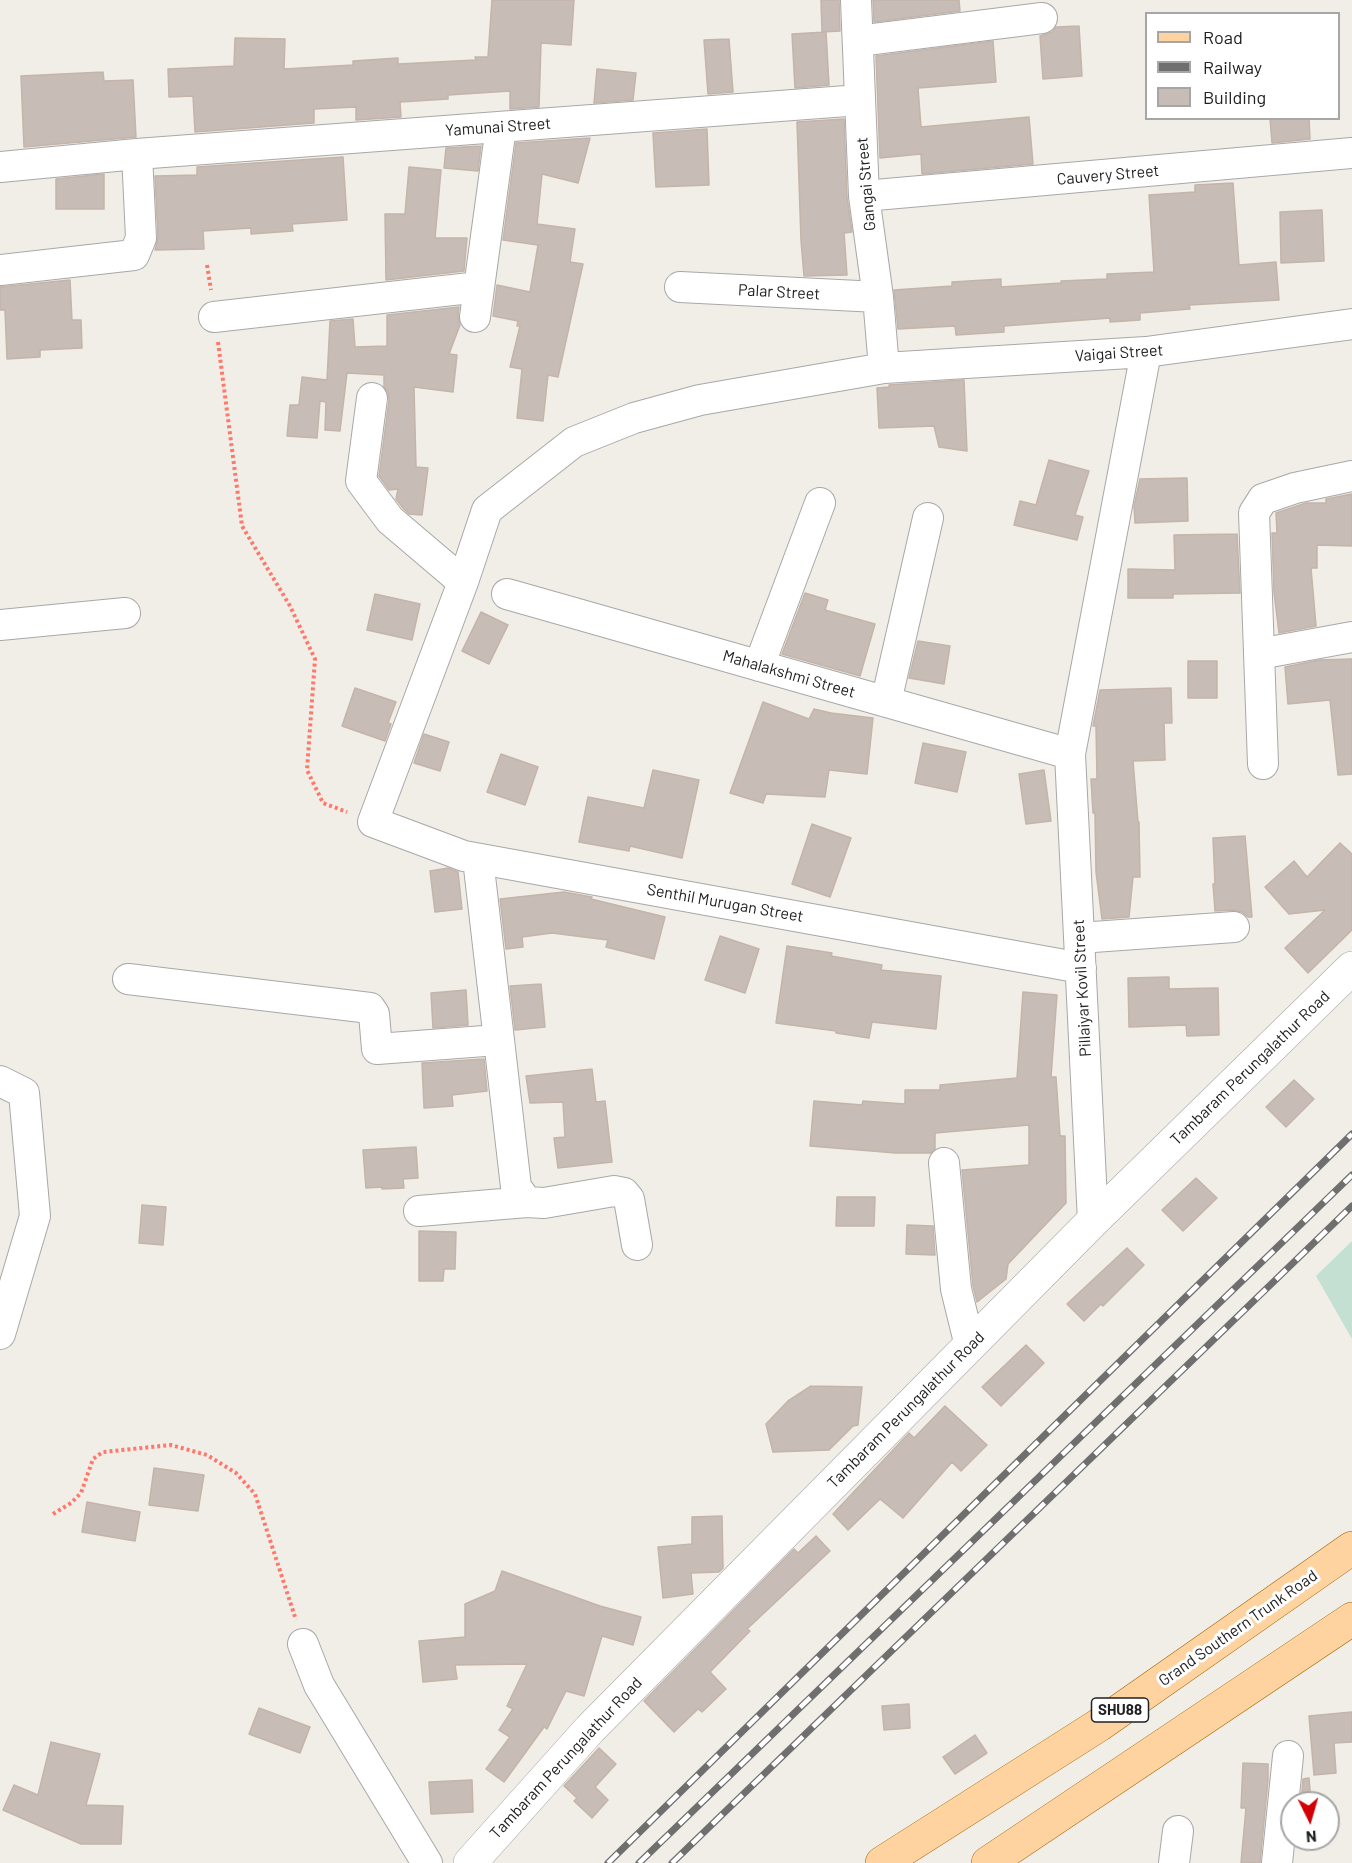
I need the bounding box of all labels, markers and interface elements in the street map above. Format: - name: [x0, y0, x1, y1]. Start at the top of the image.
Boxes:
- legend: [1145, 12, 1340, 120]
- text: Road: [1203, 26, 1243, 48]
- text: Railway: [1203, 56, 1262, 78]
- text: Building: [1203, 86, 1266, 108]
- street label: Yamunai Street: [444, 114, 552, 140]
- street label: Gangai Street: [852, 136, 880, 232]
- street label: Cauvery Street: [1056, 161, 1160, 189]
- street label: Palar Street: [737, 280, 821, 304]
- street label: Vaigai Street: [1074, 340, 1164, 366]
- street label: Mahalakshmi Street: [721, 646, 857, 702]
- street label: Senthil Murugan Street: [645, 880, 805, 926]
- street label: Pillaiyar Kovil Street: [1069, 919, 1095, 1057]
- street label: Tambaram Perungalathur Road: [1166, 987, 1334, 1149]
- street label: Tambaram Perungalathur Road: [823, 1327, 989, 1493]
- street label: Grand Southern Trunk Road: [1155, 1566, 1321, 1690]
- street label: Tambaram Perungalathur Road: [486, 1673, 646, 1843]
- road number: SHU88: [1092, 1698, 1148, 1722]
- north arrow: [1280, 1791, 1340, 1851]
- text: N: [1305, 1828, 1318, 1847]

